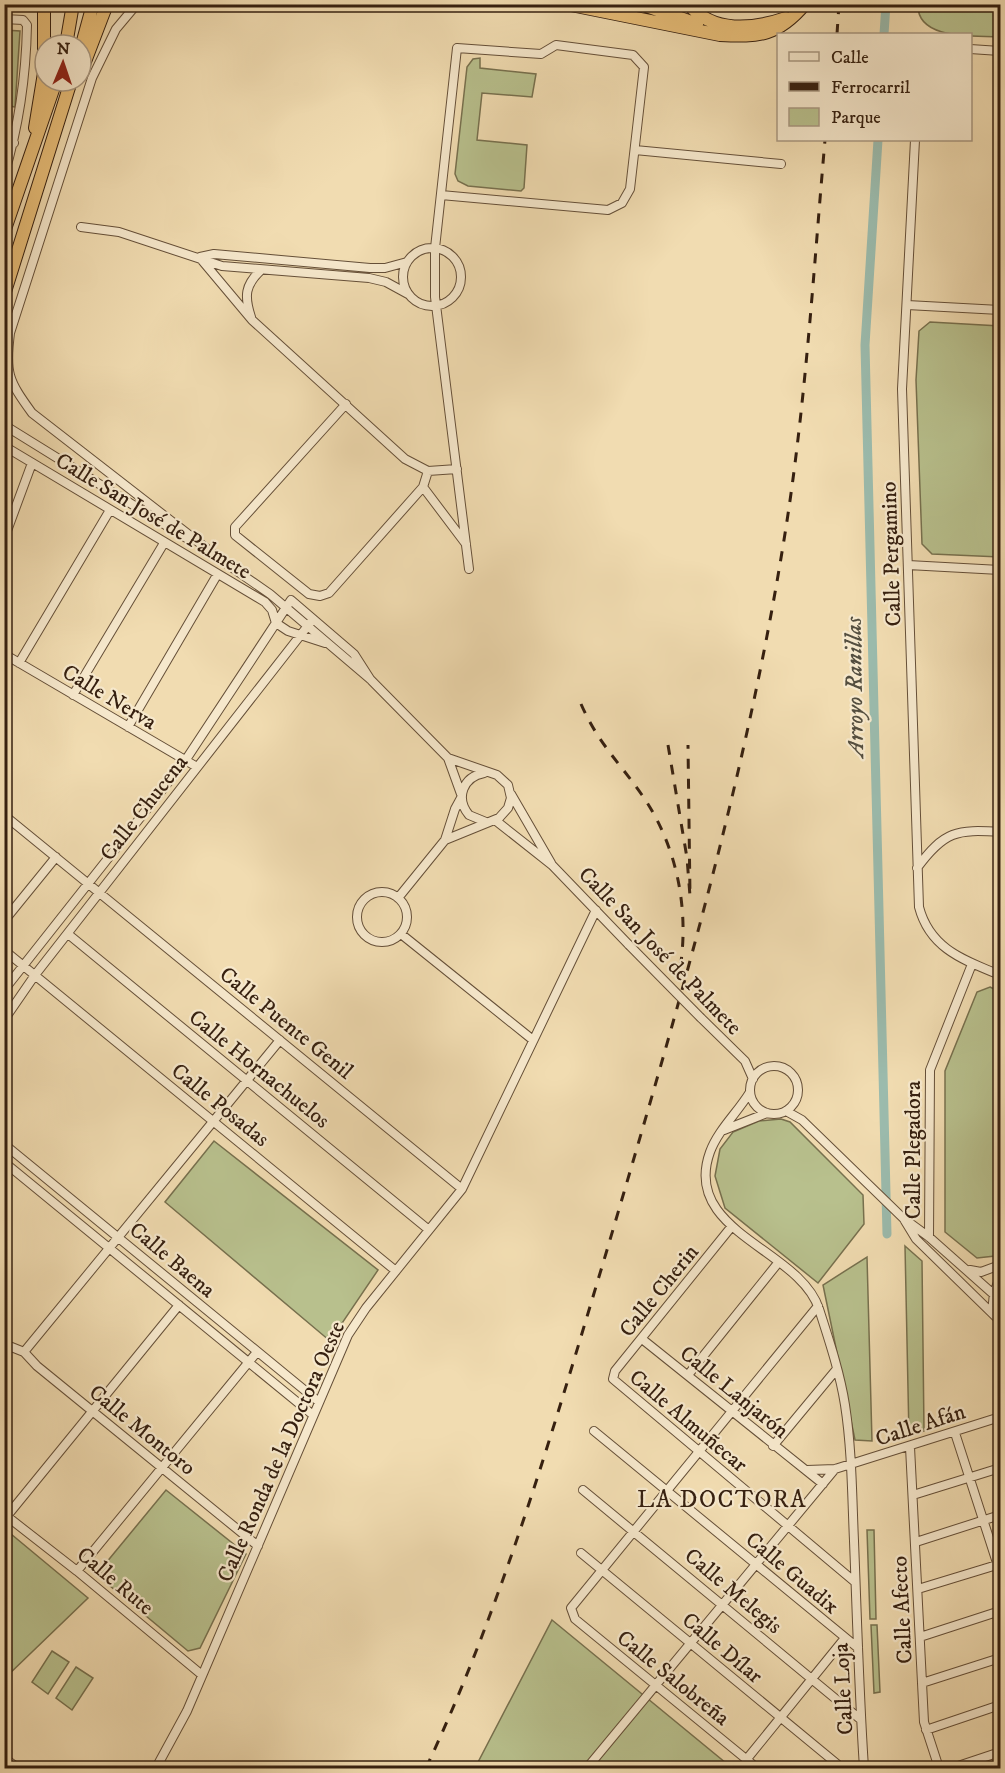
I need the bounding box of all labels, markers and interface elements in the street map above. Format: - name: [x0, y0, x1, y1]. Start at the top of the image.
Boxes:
- north arrow: [33, 33, 93, 93]
- legend: [777, 33, 972, 141]
- text: N: [57, 39, 70, 59]
- text: Calle: [831, 47, 869, 69]
- text: Ferrocarril: [831, 77, 911, 99]
- text: Parque: [831, 107, 881, 129]
- street label: Calle San José de Palmete: [50, 447, 256, 585]
- street label: Calle Pergamino: [875, 481, 908, 627]
- water label: Arroyo Ranillas: [839, 616, 871, 760]
- street label: Calle Nerva: [57, 659, 162, 736]
- street label: Calle Chucena: [94, 749, 194, 866]
- street label: Calle San José de Palmete: [573, 861, 747, 1041]
- street label: Calle Puente Genil: [214, 961, 359, 1085]
- street label: Calle Hornachuelos: [183, 1004, 335, 1134]
- street label: Calle Posadas: [166, 1057, 275, 1153]
- street label: Calle Plegadora: [900, 1080, 927, 1219]
- street label: Calle Baena: [123, 1216, 221, 1304]
- street label: Calle Cherin: [614, 1239, 705, 1343]
- street label: Calle Ronda de la Doctora Oeste: [212, 1317, 351, 1586]
- street label: Calle Lanjarón: [674, 1340, 794, 1445]
- street label: Calle Almuñecar: [623, 1364, 753, 1479]
- street label: Calle Montoro: [83, 1379, 201, 1481]
- street label: Calle Afán: [872, 1398, 969, 1453]
- district label: LA DOCTORA: [637, 1485, 807, 1515]
- street label: Calle Guadix: [740, 1526, 844, 1620]
- street label: Calle Rute: [71, 1541, 159, 1621]
- street label: Calle Melegis: [679, 1542, 787, 1640]
- street label: Calle Afecto: [886, 1555, 919, 1665]
- street label: Calle Dílar: [676, 1607, 769, 1690]
- street label: Calle Salobreña: [611, 1624, 735, 1732]
- street label: Calle Loja: [828, 1642, 859, 1736]

